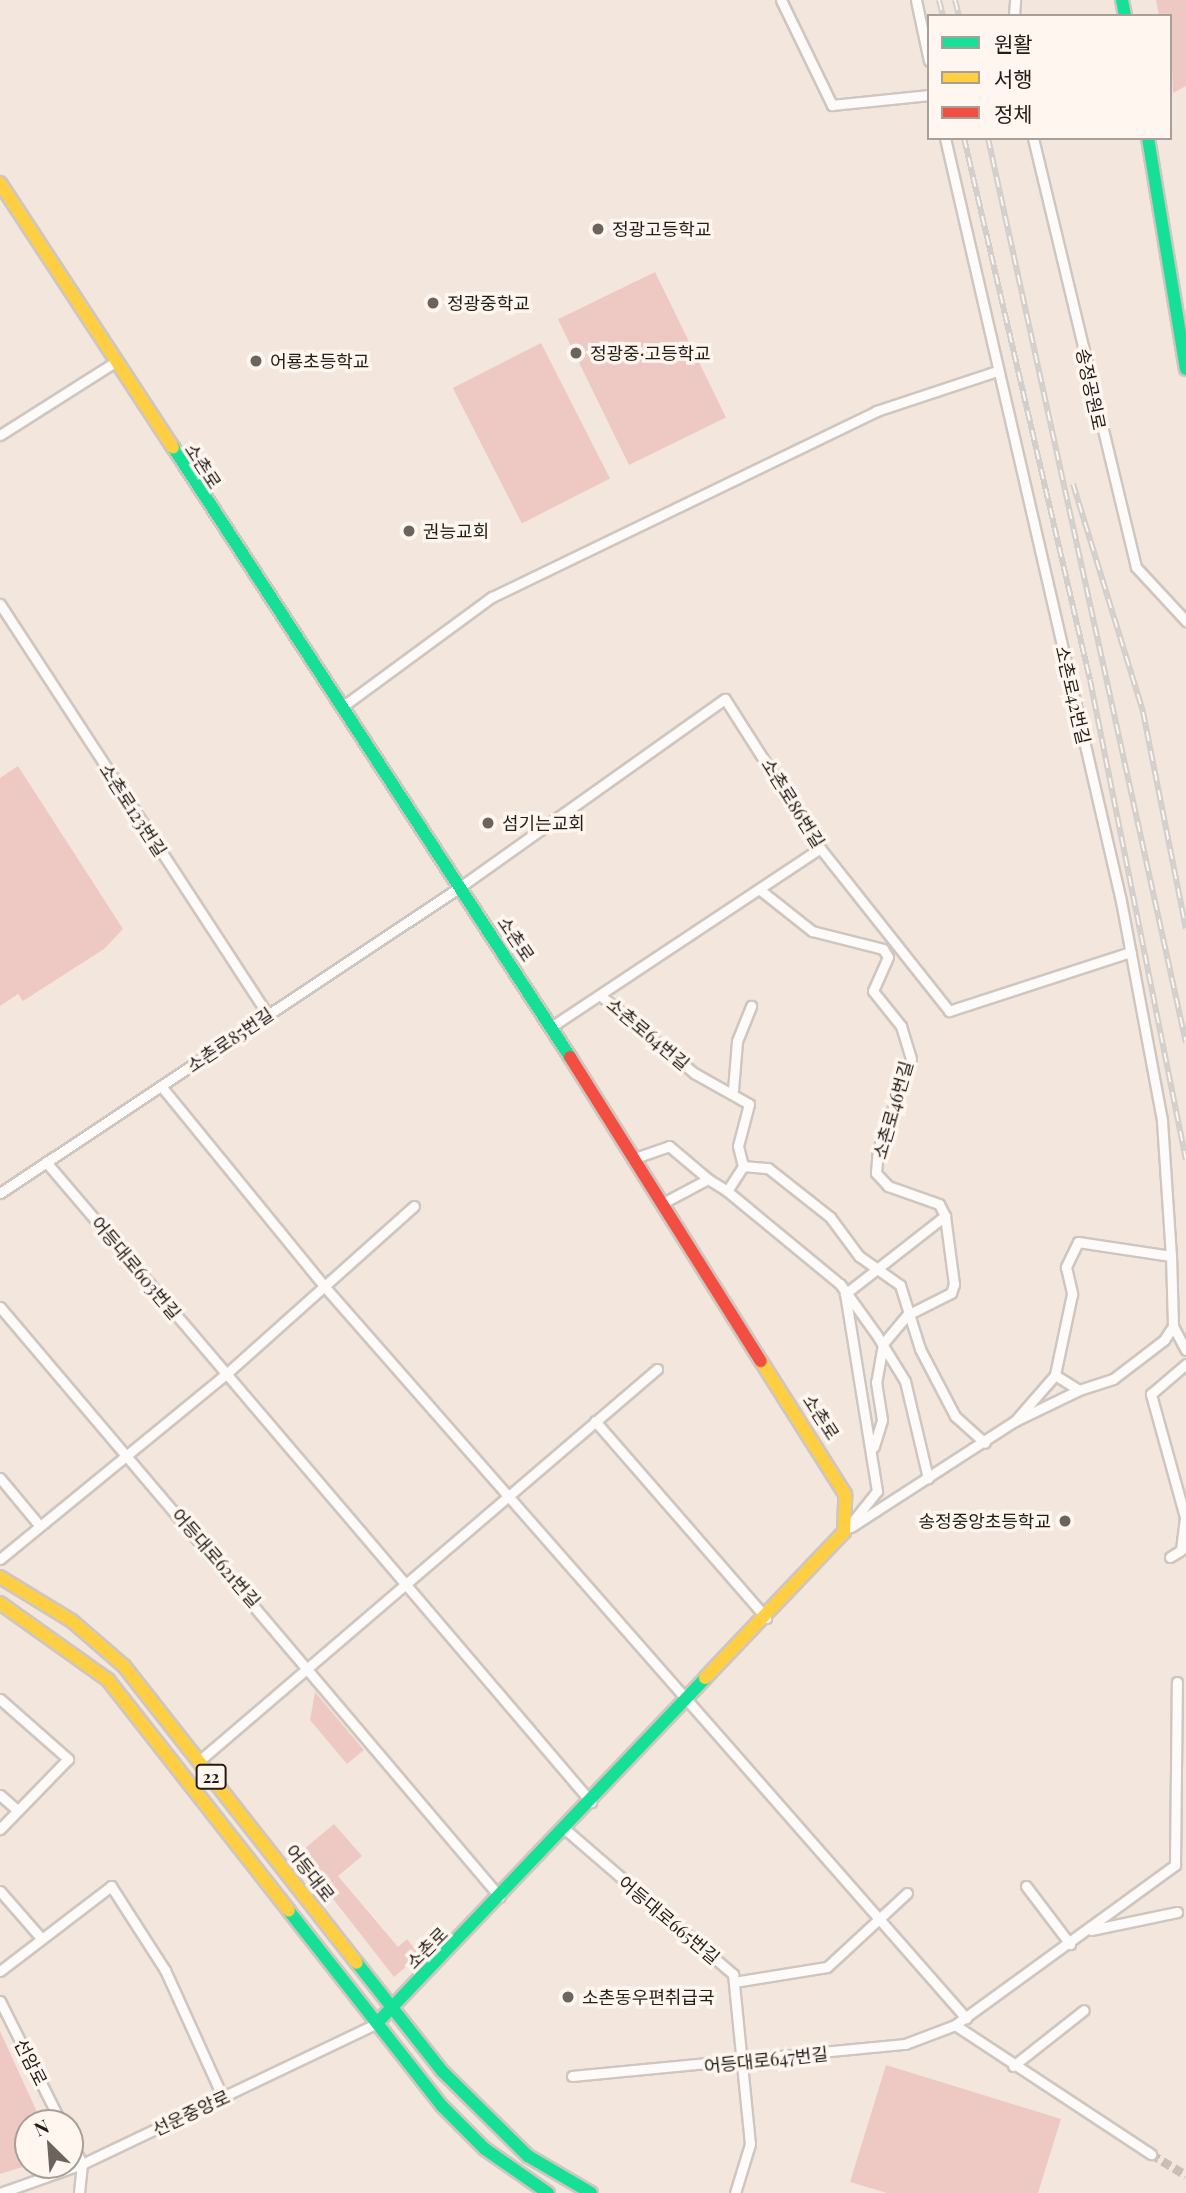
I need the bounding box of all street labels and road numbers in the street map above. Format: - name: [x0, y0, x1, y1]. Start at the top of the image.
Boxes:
- street label: 송정공원로: [1072, 346, 1110, 432]
- street label: 소촌로: [180, 439, 226, 493]
- street label: 소촌로42번길: [1051, 644, 1095, 746]
- street label: 소촌로86번길: [757, 754, 829, 852]
- street label: 소촌로123번길: [95, 760, 171, 860]
- street label: 소촌로: [493, 912, 539, 966]
- street label: 소촌로64번길: [602, 993, 694, 1075]
- street label: 소촌로85번길: [183, 1003, 277, 1077]
- street label: 소촌로46번길: [869, 1058, 917, 1162]
- street label: 어등대로603번길: [87, 1212, 185, 1324]
- street label: 소촌로: [798, 1390, 844, 1444]
- street label: 어등대로621번길: [167, 1504, 265, 1612]
- road number: 22: [195, 1764, 227, 1790]
- street label: 어등대로: [281, 1840, 339, 1906]
- street label: 어등대로665번길: [614, 1871, 724, 1969]
- street label: 소촌로: [402, 1923, 452, 1973]
- street label: 선암로: [10, 2035, 52, 2089]
- street label: 어등대로647번길: [703, 2043, 829, 2077]
- street label: 선운중앙로: [149, 2086, 233, 2140]

